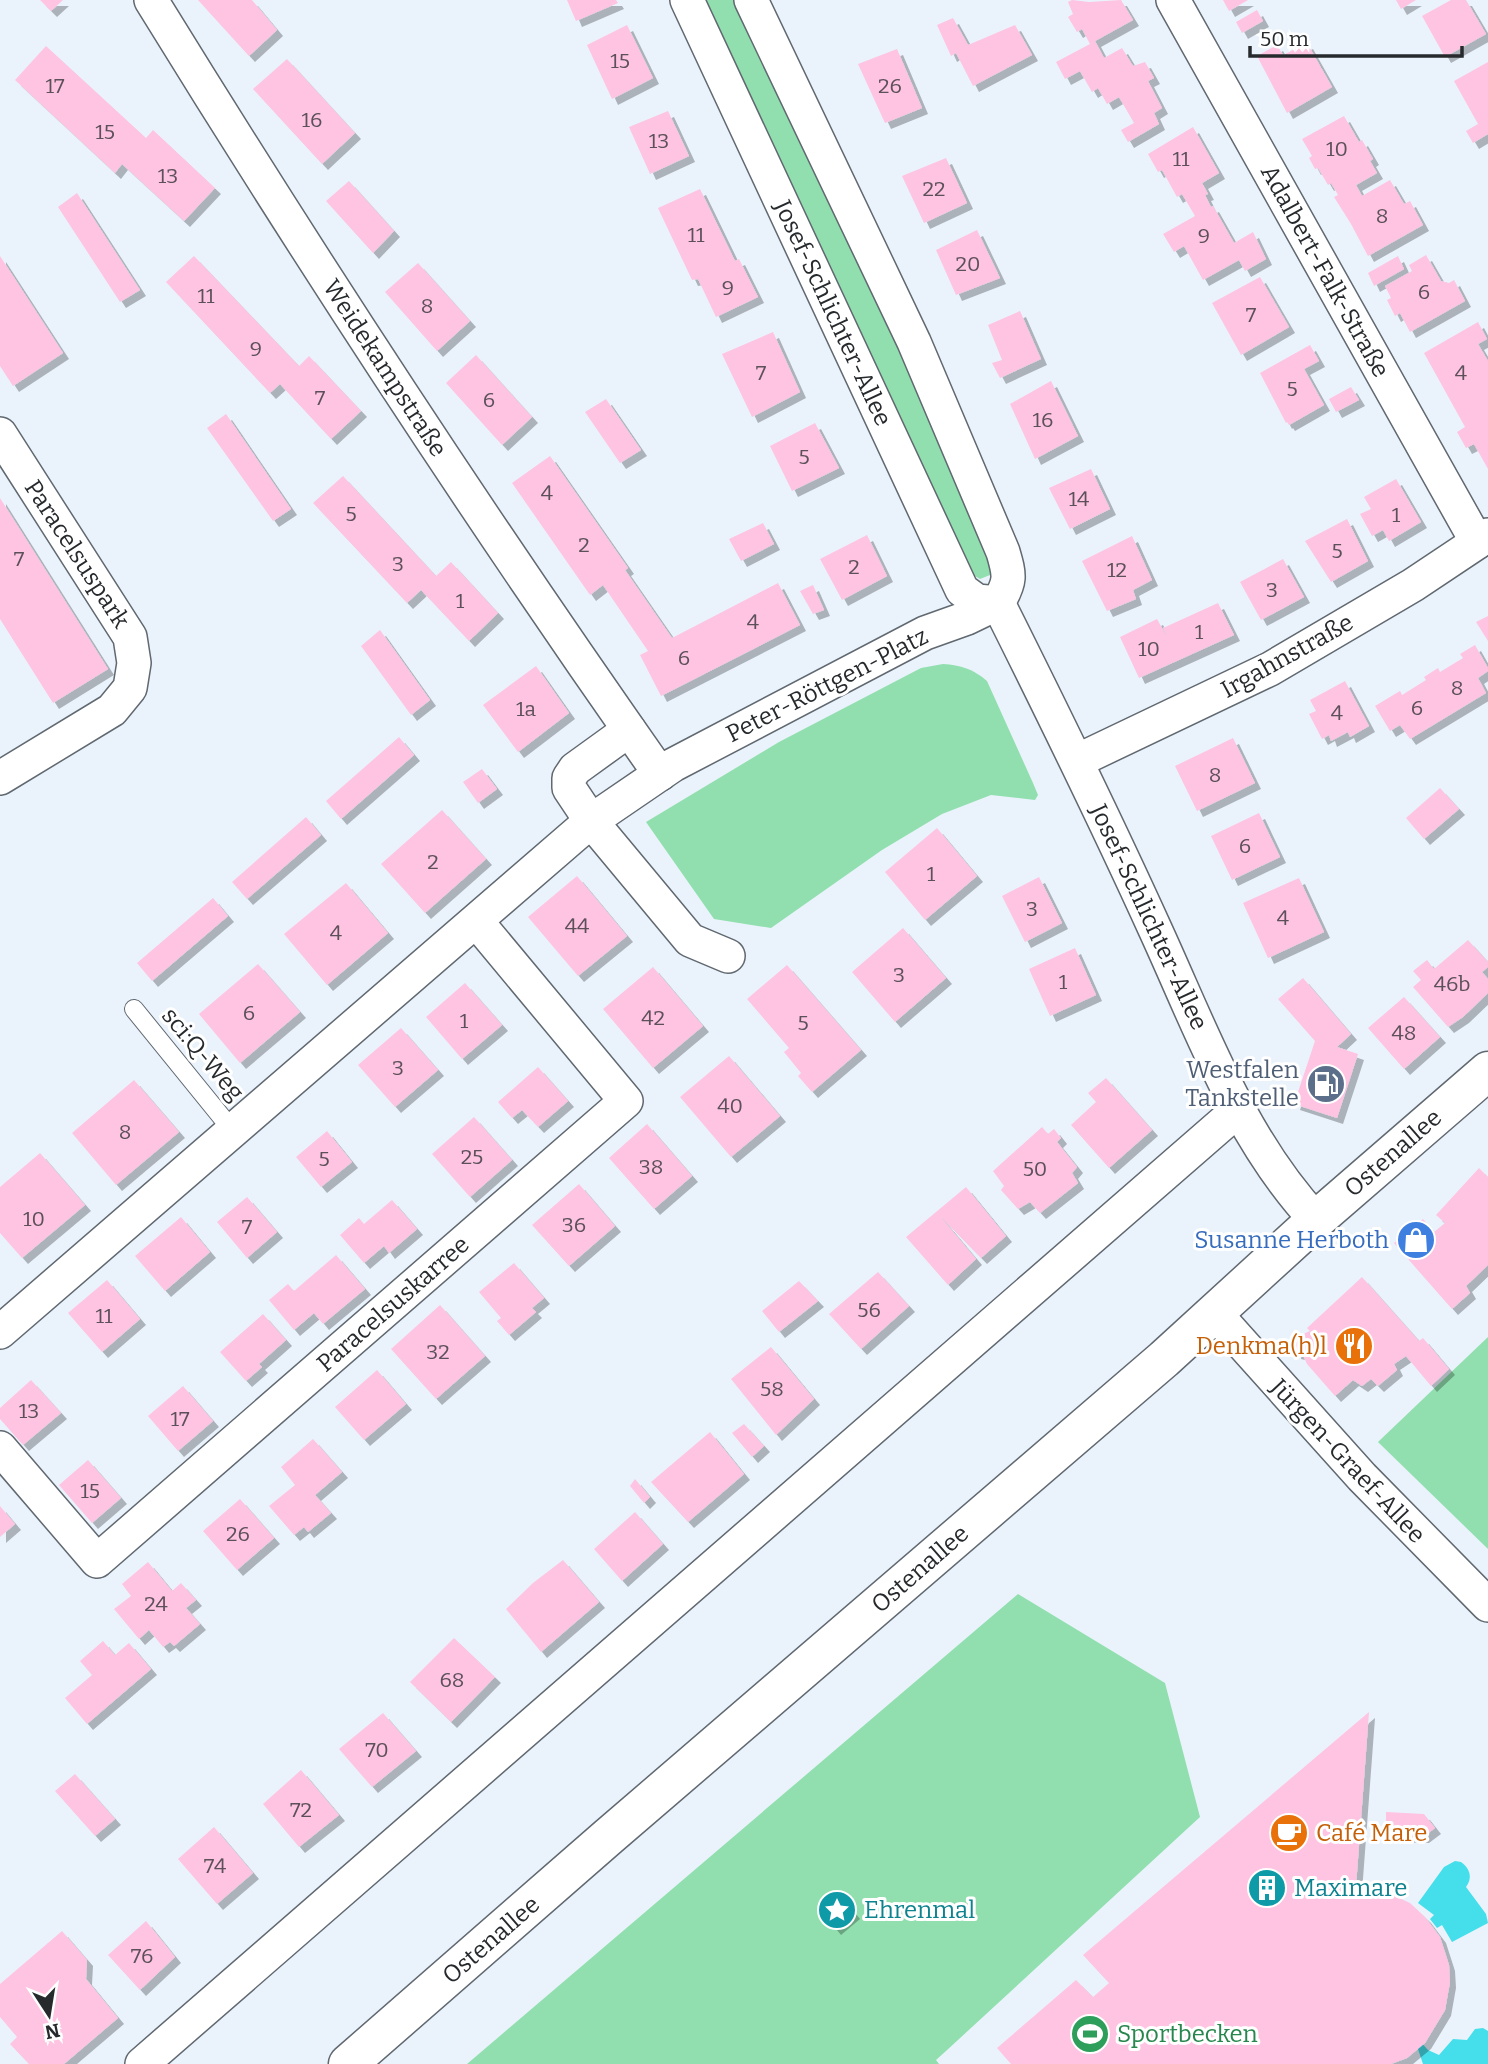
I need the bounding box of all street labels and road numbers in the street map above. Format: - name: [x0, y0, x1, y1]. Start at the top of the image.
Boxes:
- street label: Adalbert-Falk-Straße: [1255, 160, 1395, 382]
- street label: Josef-Schlichter-Allee: [768, 195, 898, 430]
- street label: Weidekampstraße: [317, 274, 453, 462]
- street label: Paracelsuspark: [19, 475, 135, 634]
- street label: Irgahnstraße: [1216, 608, 1358, 704]
- street label: Peter-Röttgen-Platz: [721, 622, 933, 748]
- street label: Josef-Schlichter-Allee: [1084, 799, 1214, 1034]
- street label: sci:Q-Weg: [156, 1002, 250, 1106]
- street label: Ostenallee: [1339, 1103, 1447, 1203]
- street label: Paracelsuskarree: [311, 1230, 475, 1378]
- street label: Jürgen-Graef-Allee: [1264, 1373, 1431, 1549]
- street label: Ostenallee: [866, 1519, 974, 1619]
- street label: Ostenallee: [437, 1890, 545, 1990]

